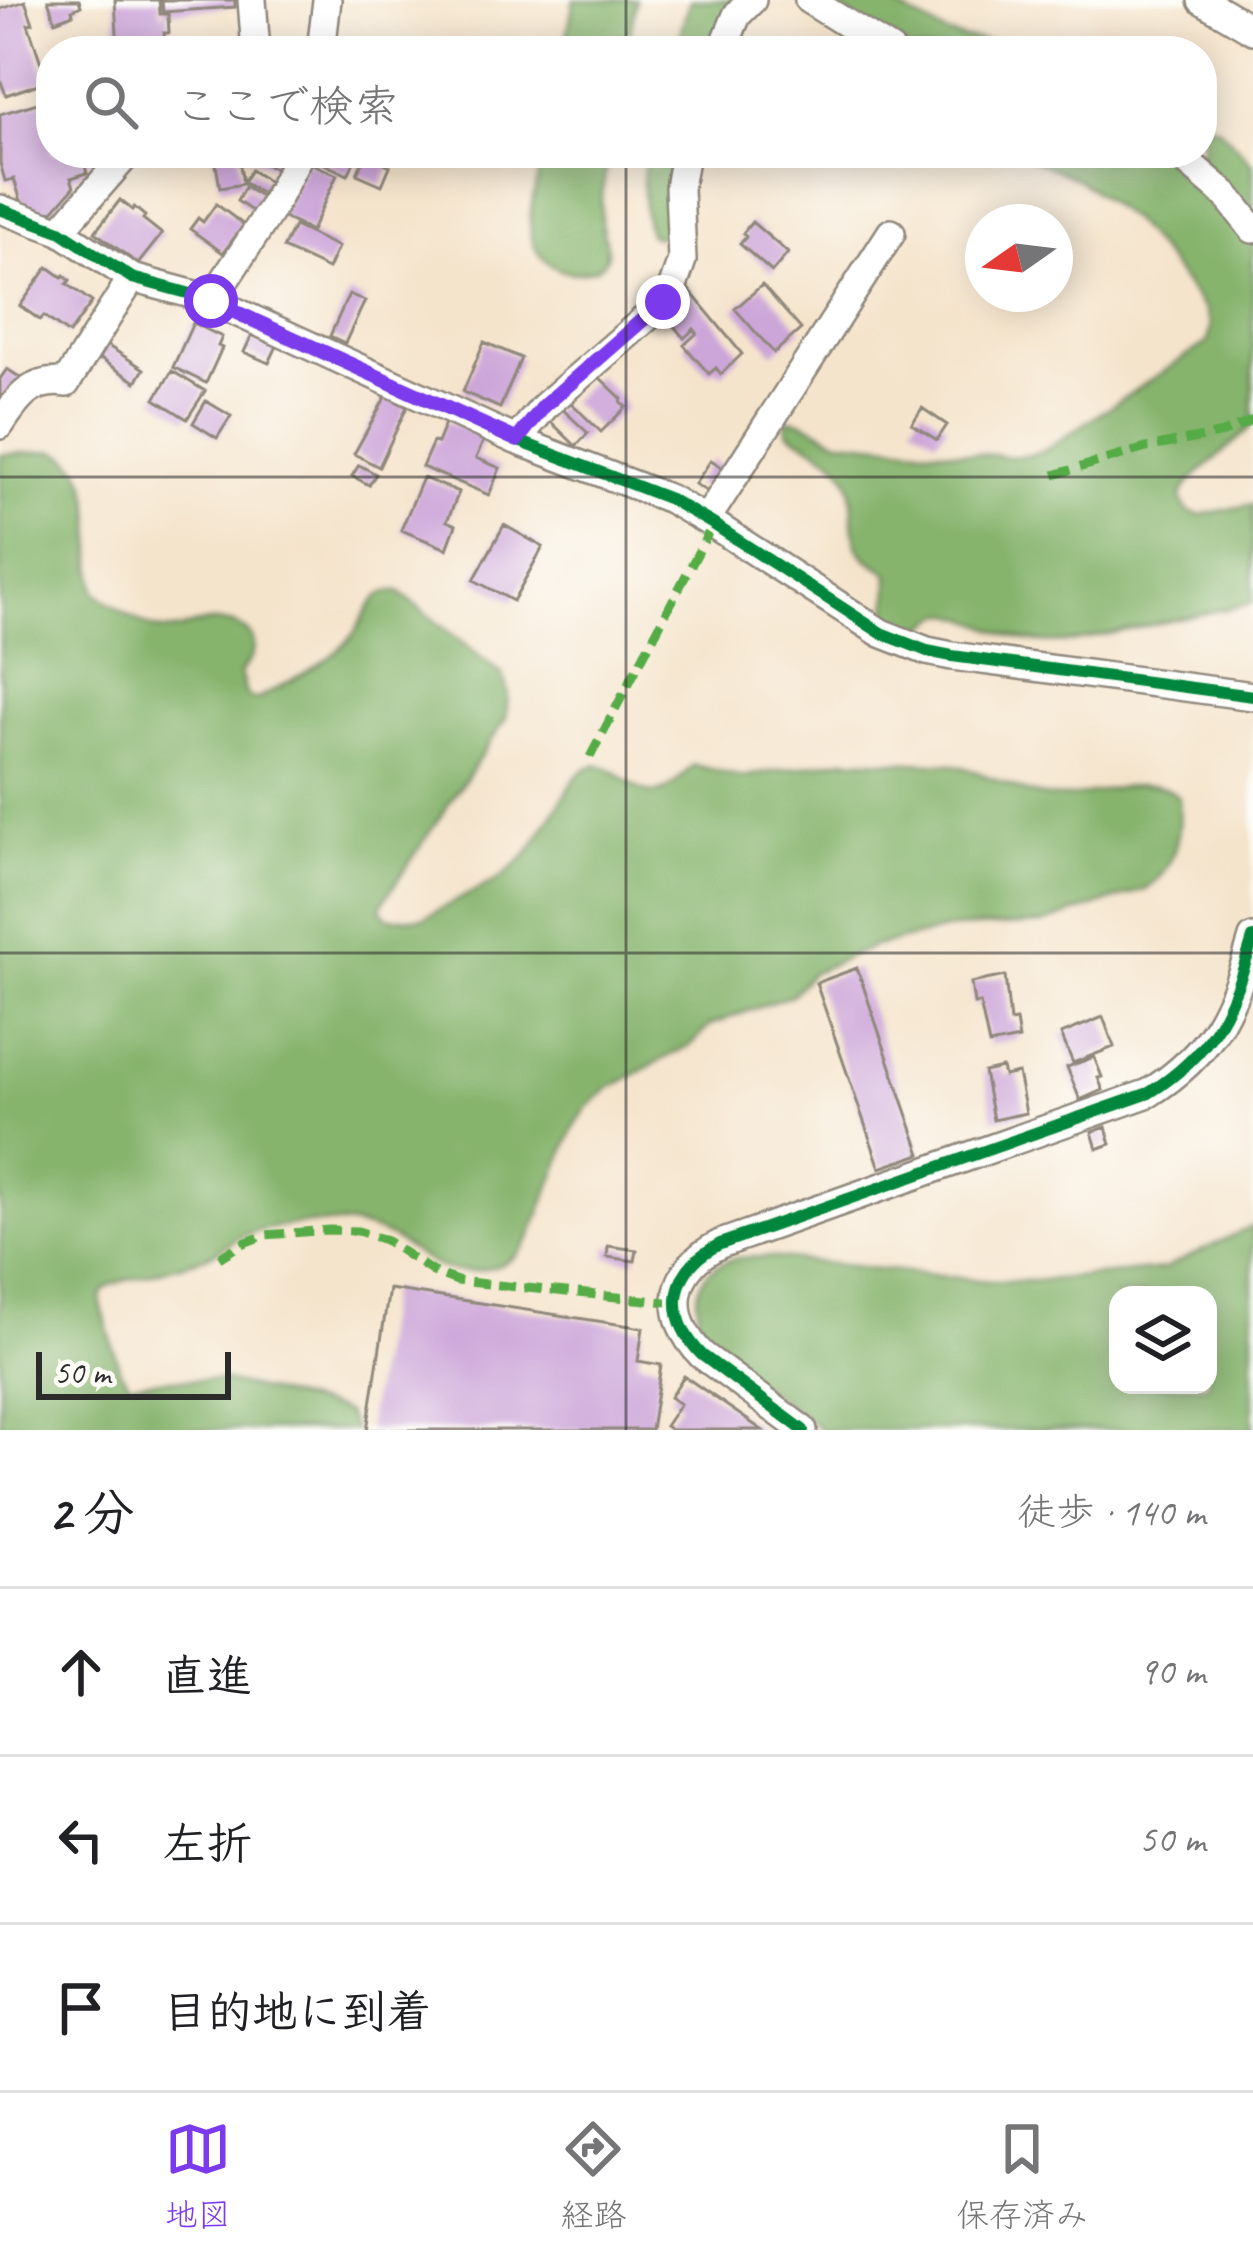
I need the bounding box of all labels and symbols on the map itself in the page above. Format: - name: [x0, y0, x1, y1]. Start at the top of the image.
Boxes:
- north arrow: [965, 204, 1073, 312]
- route start: [184, 274, 238, 328]
- route end: [636, 275, 690, 329]
- scale bar: [36, 1346, 231, 1399]

